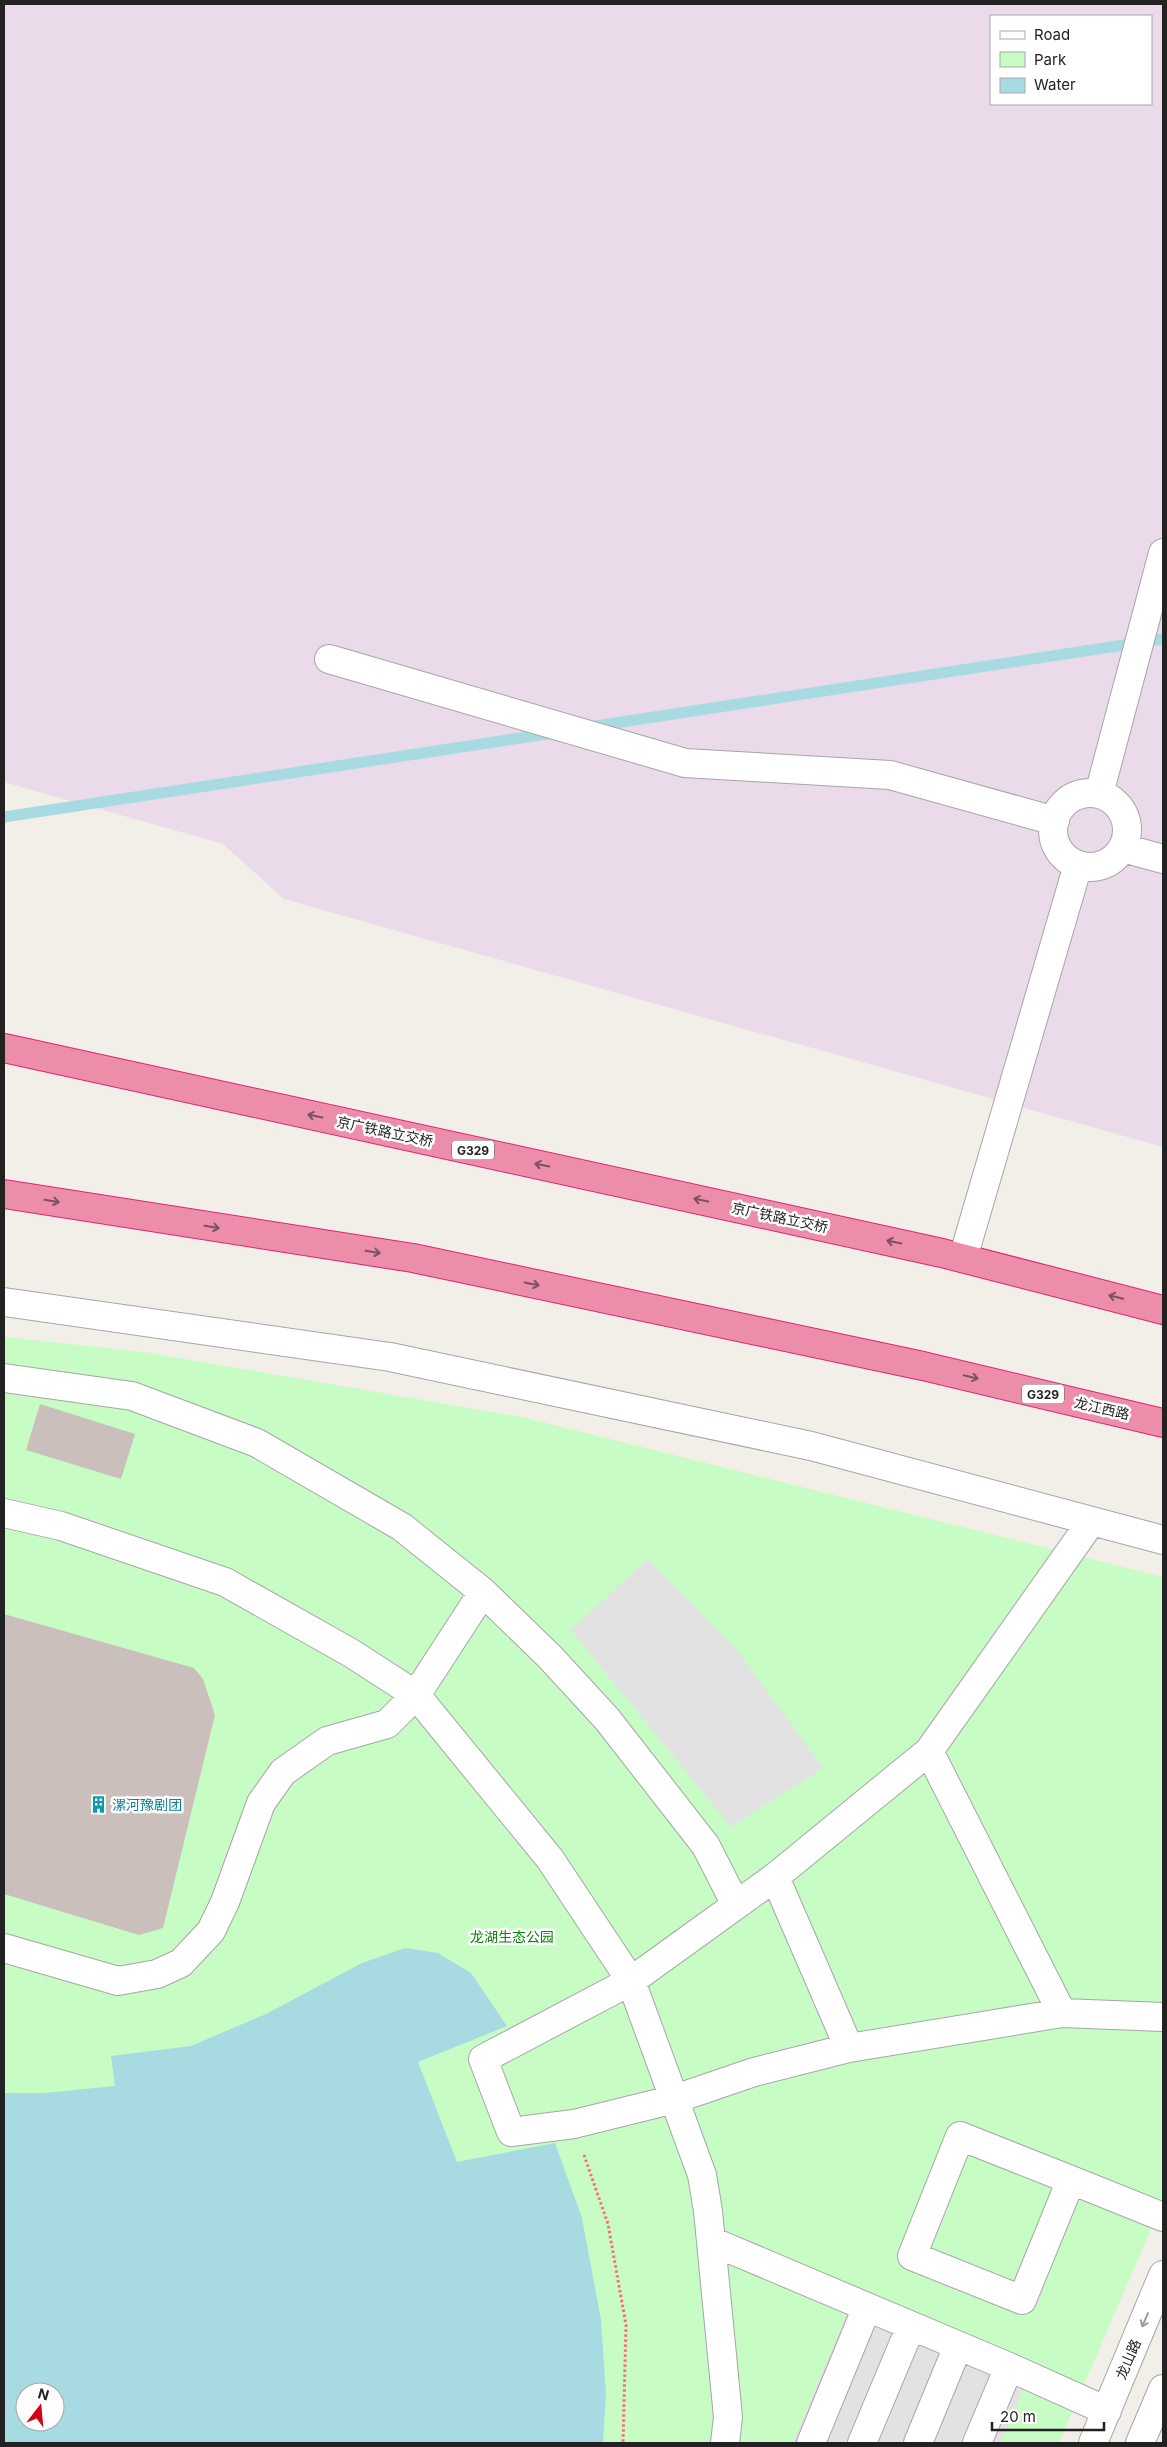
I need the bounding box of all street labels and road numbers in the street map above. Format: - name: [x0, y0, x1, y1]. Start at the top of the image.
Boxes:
- street label: 京广铁路立交桥: [335, 1112, 435, 1150]
- road number: G329: [452, 1140, 494, 1160]
- street label: 京广铁路立交桥: [730, 1198, 830, 1236]
- road number: G329: [1022, 1385, 1064, 1404]
- street label: 龙江西路: [1073, 1393, 1131, 1423]
- street label: 龙山路: [1112, 2336, 1144, 2382]

